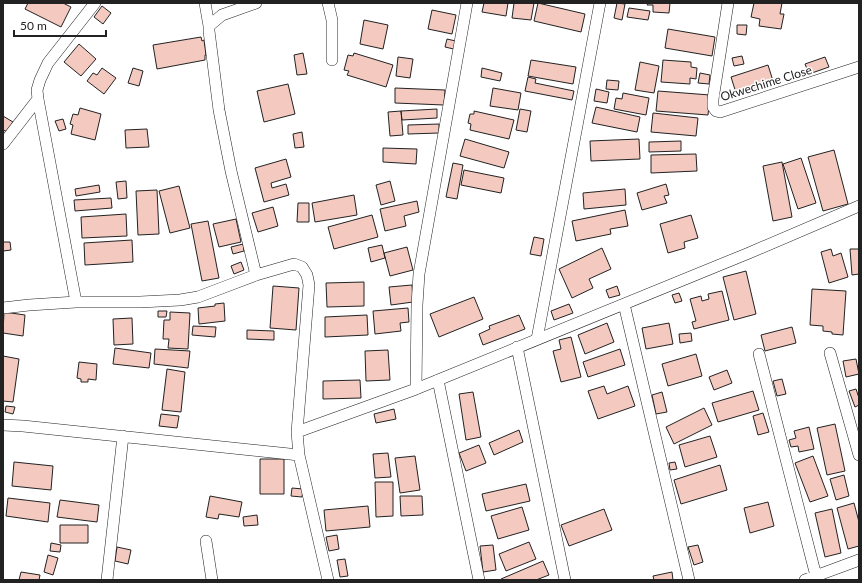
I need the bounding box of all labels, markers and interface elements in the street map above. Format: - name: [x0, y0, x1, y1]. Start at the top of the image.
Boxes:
- scale bar: [14, 12, 106, 38]
- text: 50 m: [20, 18, 47, 33]
- street label: Okwechime Close: [718, 62, 814, 104]

